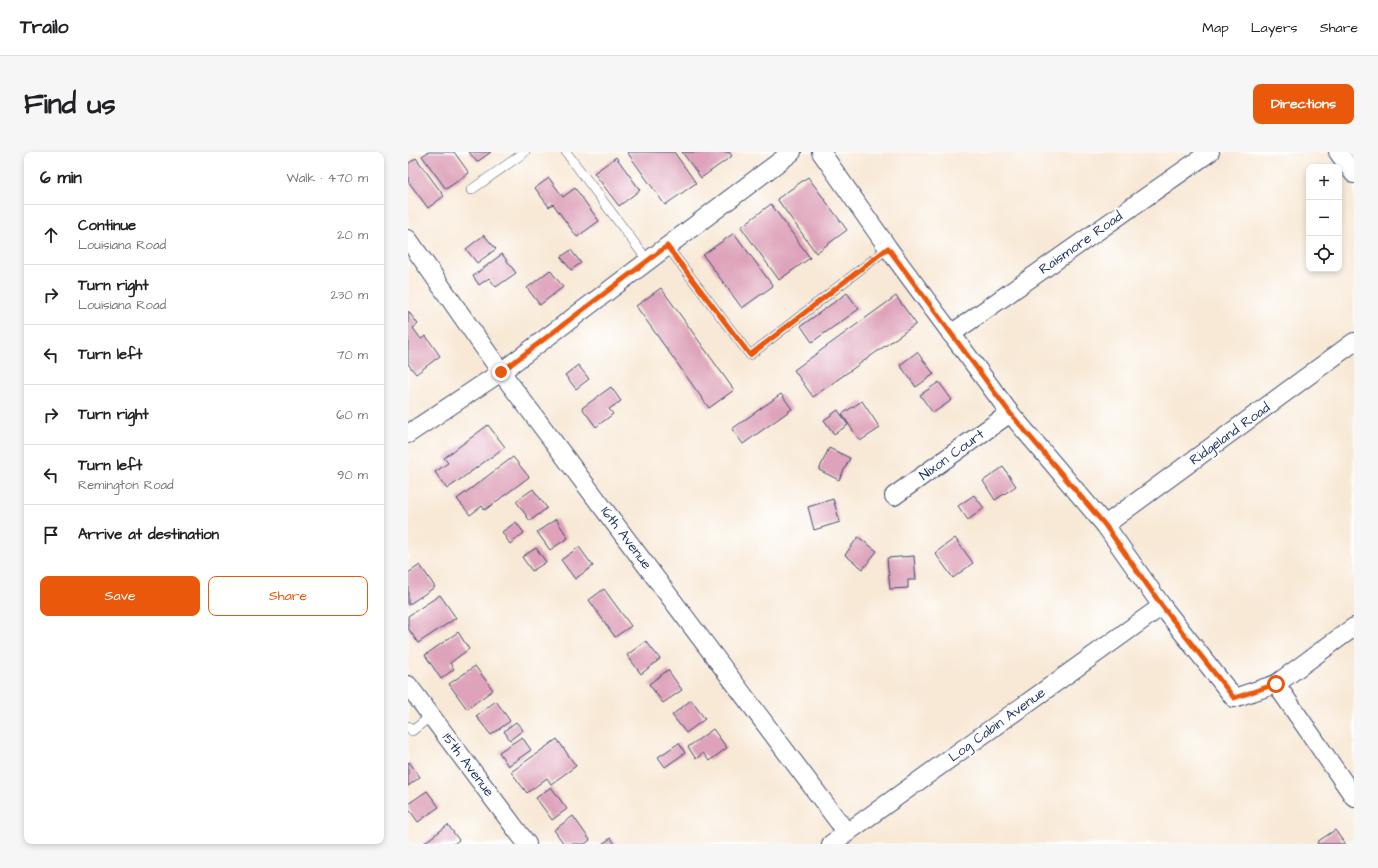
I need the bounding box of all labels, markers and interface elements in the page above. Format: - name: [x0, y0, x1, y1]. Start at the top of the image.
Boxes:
- text: Trailo: [20, 14, 69, 41]
- text: Map: [1202, 18, 1229, 38]
- text: Layers: [1251, 18, 1298, 38]
- text: Share: [1320, 18, 1358, 38]
- button: Directions: [1253, 84, 1354, 124]
- text: Find us: [24, 85, 115, 124]
- map controls: [1306, 164, 1342, 272]
- button: +: [1306, 164, 1342, 200]
- text: 6 min: [40, 166, 82, 190]
- text: Walk · 470 m: [287, 169, 368, 187]
- button: −: [1306, 200, 1342, 236]
- street label: Raismore Road: [1035, 207, 1127, 279]
- text: Continue: [78, 215, 136, 236]
- icon: ahead: [40, 224, 62, 246]
- text: 20 m: [337, 226, 368, 244]
- text: Louisiana Road: [78, 236, 166, 254]
- button: locate: [1306, 236, 1342, 272]
- text: Turn right: [78, 275, 149, 296]
- icon: right: [40, 284, 62, 306]
- text: 230 m: [330, 286, 368, 304]
- text: Louisiana Road: [78, 296, 166, 314]
- icon: left: [40, 344, 62, 366]
- text: Turn left: [78, 344, 142, 365]
- text: 70 m: [336, 346, 368, 364]
- route end: [492, 363, 510, 381]
- street label: Ridgeland Road: [1186, 398, 1274, 470]
- icon: right: [40, 404, 62, 426]
- text: Turn right: [78, 404, 149, 425]
- text: 60 m: [336, 406, 368, 424]
- street label: Nixon Court: [915, 424, 989, 485]
- text: Turn left: [78, 455, 142, 476]
- icon: left: [40, 464, 62, 486]
- text: 90 m: [337, 466, 368, 484]
- text: Remington Road: [78, 476, 174, 494]
- street label: 16th Avenue: [596, 502, 657, 574]
- icon: arrive: [40, 524, 62, 546]
- text: Arrive at destination: [78, 524, 219, 545]
- button: Save: [40, 576, 200, 616]
- button: Share: [208, 576, 368, 616]
- route start: [1267, 675, 1285, 693]
- street label: Log Cabin Avenue: [944, 683, 1050, 767]
- street label: 15th Avenue: [437, 729, 499, 801]

